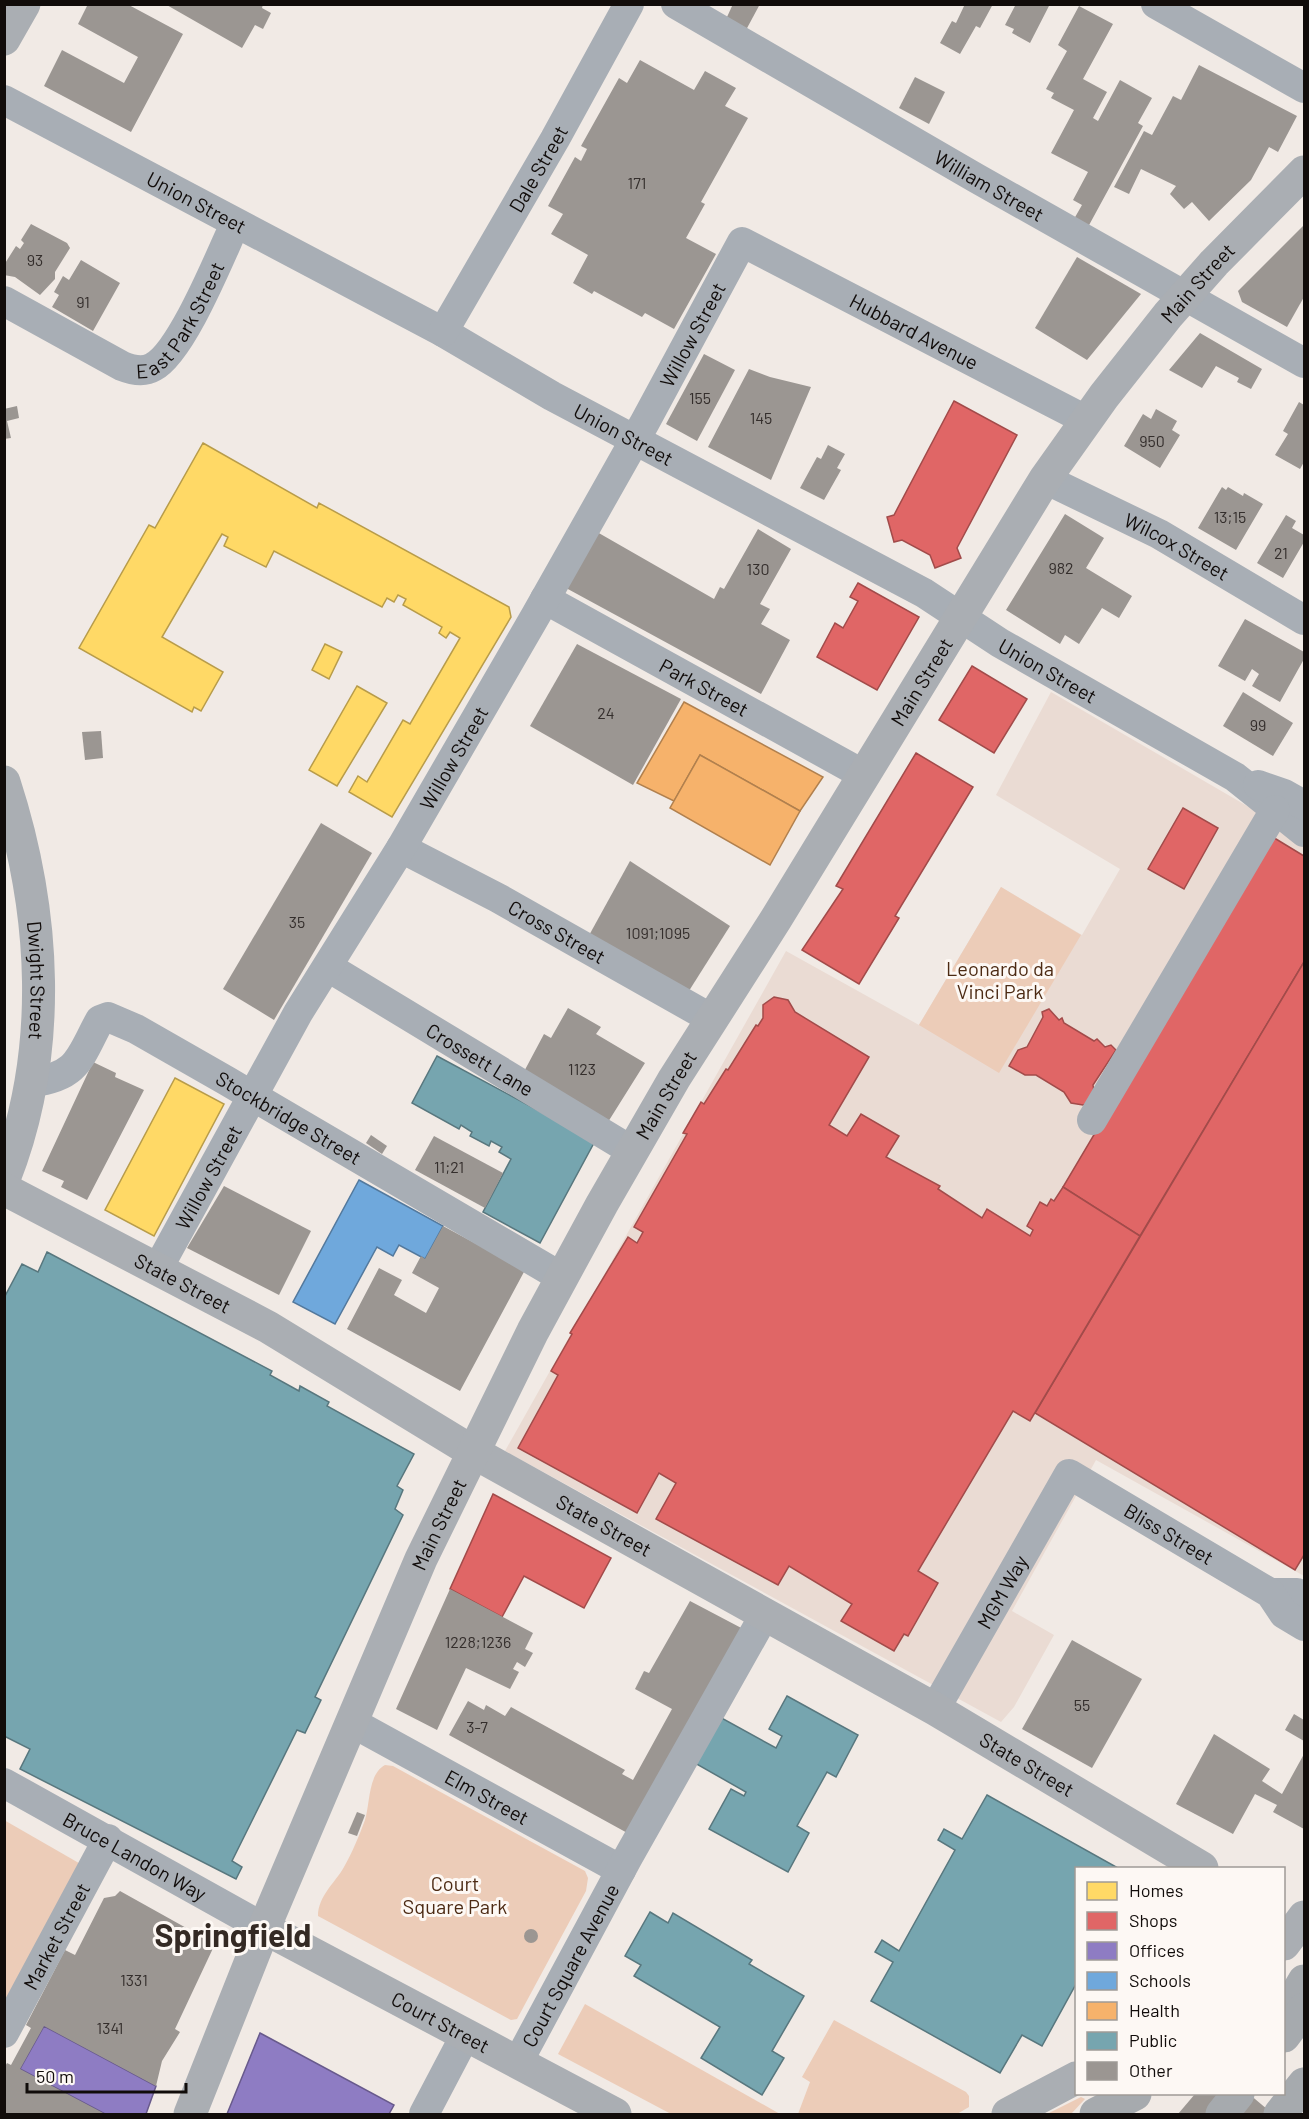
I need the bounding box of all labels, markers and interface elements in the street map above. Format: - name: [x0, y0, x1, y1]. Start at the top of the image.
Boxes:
- street label: Dale Street: [503, 121, 572, 216]
- street label: William Street: [930, 145, 1048, 226]
- street label: Union Street: [143, 166, 251, 238]
- house number: 171: [628, 173, 646, 192]
- street label: Main Street: [1155, 238, 1239, 327]
- house number: 93: [27, 250, 43, 269]
- street label: East Park Street: [135, 258, 229, 383]
- street label: Willow Street: [654, 278, 730, 391]
- street label: Hubbard Avenue: [846, 288, 983, 374]
- house number: 91: [76, 292, 90, 311]
- house number: 155: [689, 388, 711, 407]
- street label: Union Street: [570, 398, 678, 470]
- house number: 145: [750, 408, 772, 427]
- house number: 950: [1139, 431, 1165, 450]
- street label: Wilcox Street: [1121, 507, 1234, 585]
- house number: 13;15: [1214, 507, 1246, 526]
- house number: 21: [1274, 543, 1288, 562]
- house number: 982: [1048, 558, 1074, 577]
- house number: 130: [747, 559, 769, 578]
- street label: Main Street: [885, 633, 957, 730]
- street label: Union Street: [995, 633, 1101, 708]
- street label: Park Street: [656, 653, 753, 721]
- street label: Willow Street: [414, 702, 493, 814]
- house number: 24: [597, 703, 615, 722]
- house number: 99: [1250, 715, 1266, 734]
- street label: Cross Street: [504, 894, 610, 968]
- house number: 35: [289, 912, 305, 931]
- street label: Dwight Street: [23, 920, 51, 1041]
- house number: 1091;1095: [626, 923, 690, 942]
- park label: Leonardo da Vinci Park: [946, 956, 1054, 1003]
- street label: Crossett Lane: [422, 1018, 538, 1101]
- street label: Main Street: [630, 1046, 701, 1144]
- house number: 1123: [568, 1059, 596, 1078]
- street label: Stockbridge Street: [212, 1065, 366, 1169]
- street label: Willow Street: [170, 1121, 246, 1233]
- house number: 11;21: [434, 1157, 464, 1176]
- street label: State Street: [131, 1248, 235, 1318]
- street label: Main Street: [406, 1474, 471, 1574]
- street label: State Street: [552, 1489, 656, 1561]
- street label: Bliss Street: [1120, 1498, 1218, 1569]
- street label: MGM Way: [971, 1551, 1032, 1633]
- house number: 1228;1236: [445, 1632, 511, 1651]
- house number: 55: [1074, 1695, 1090, 1714]
- house number: 3-7: [466, 1717, 488, 1736]
- street label: State Street: [976, 1727, 1079, 1801]
- street label: Elm Street: [441, 1764, 533, 1829]
- street label: Bruce Landon Way: [59, 1807, 211, 1906]
- legend: [1075, 1867, 1285, 2095]
- park label: Court Square Park: [403, 1871, 507, 1918]
- street label: Market Street: [18, 1878, 94, 1994]
- street label: Court Square Avenue: [516, 1879, 624, 2051]
- text: Homes: [1129, 1879, 1183, 1901]
- text: Shops: [1129, 1909, 1178, 1931]
- district label: Springfield: [155, 1915, 311, 1953]
- text: Offices: [1129, 1939, 1185, 1961]
- text: Schools: [1129, 1969, 1191, 1991]
- house number: 1331: [120, 1970, 148, 1989]
- street label: Court Street: [388, 1986, 494, 2057]
- text: Health: [1129, 1999, 1180, 2021]
- house number: 1341: [97, 2018, 123, 2037]
- text: Public: [1129, 2029, 1177, 2051]
- scale bar: [27, 2056, 186, 2094]
- text: Other: [1129, 2059, 1173, 2081]
- text: 50 m: [36, 2065, 74, 2087]

